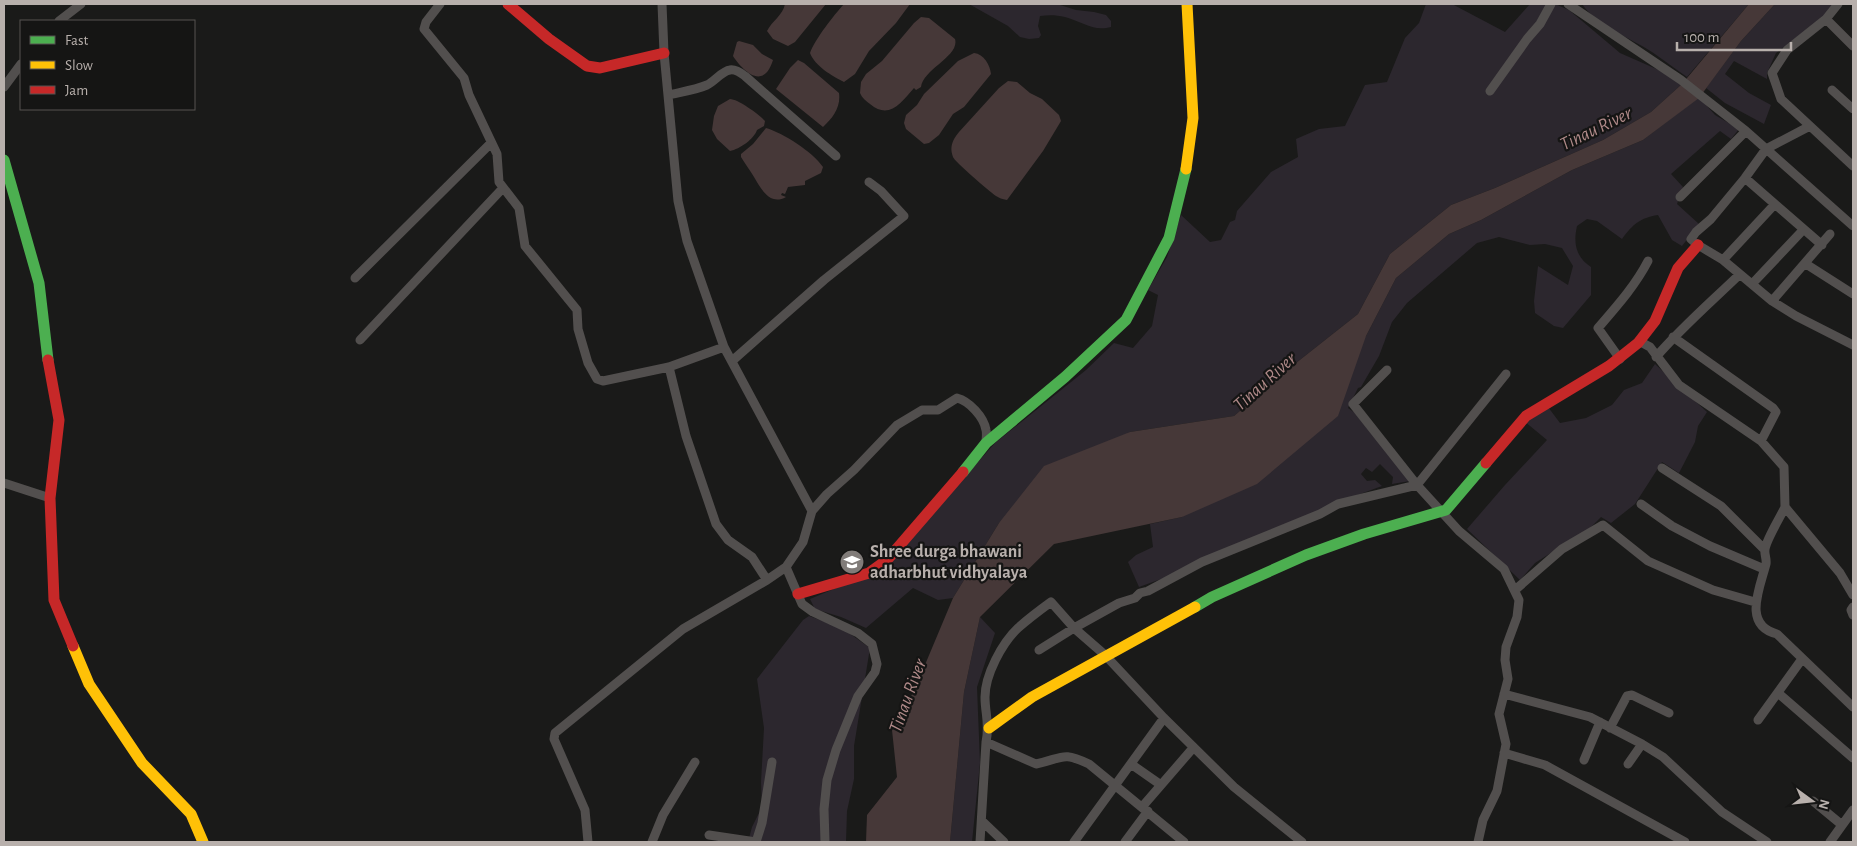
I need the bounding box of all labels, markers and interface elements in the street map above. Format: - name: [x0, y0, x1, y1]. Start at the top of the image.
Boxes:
- legend: [20, 20, 195, 110]
- scale bar: [1677, 20, 1791, 52]
- text: 100 m: [1684, 30, 1719, 45]
- text: Fast: [65, 33, 89, 48]
- text: Slow: [65, 58, 93, 73]
- text: Jam: [65, 83, 88, 98]
- water label: Tinau River: [1557, 103, 1635, 154]
- water label: Tinau River: [1230, 349, 1301, 415]
- place label: Shree durga bhawani adharbhut vidhyalaya: [870, 543, 1028, 582]
- school or university icon: Shree durga bhawani adharbhut vidhyalaya: [839, 549, 865, 575]
- water label: Tinau River: [886, 656, 930, 735]
- north arrow: [1787, 776, 1837, 826]
- text: N: [1816, 798, 1832, 811]

